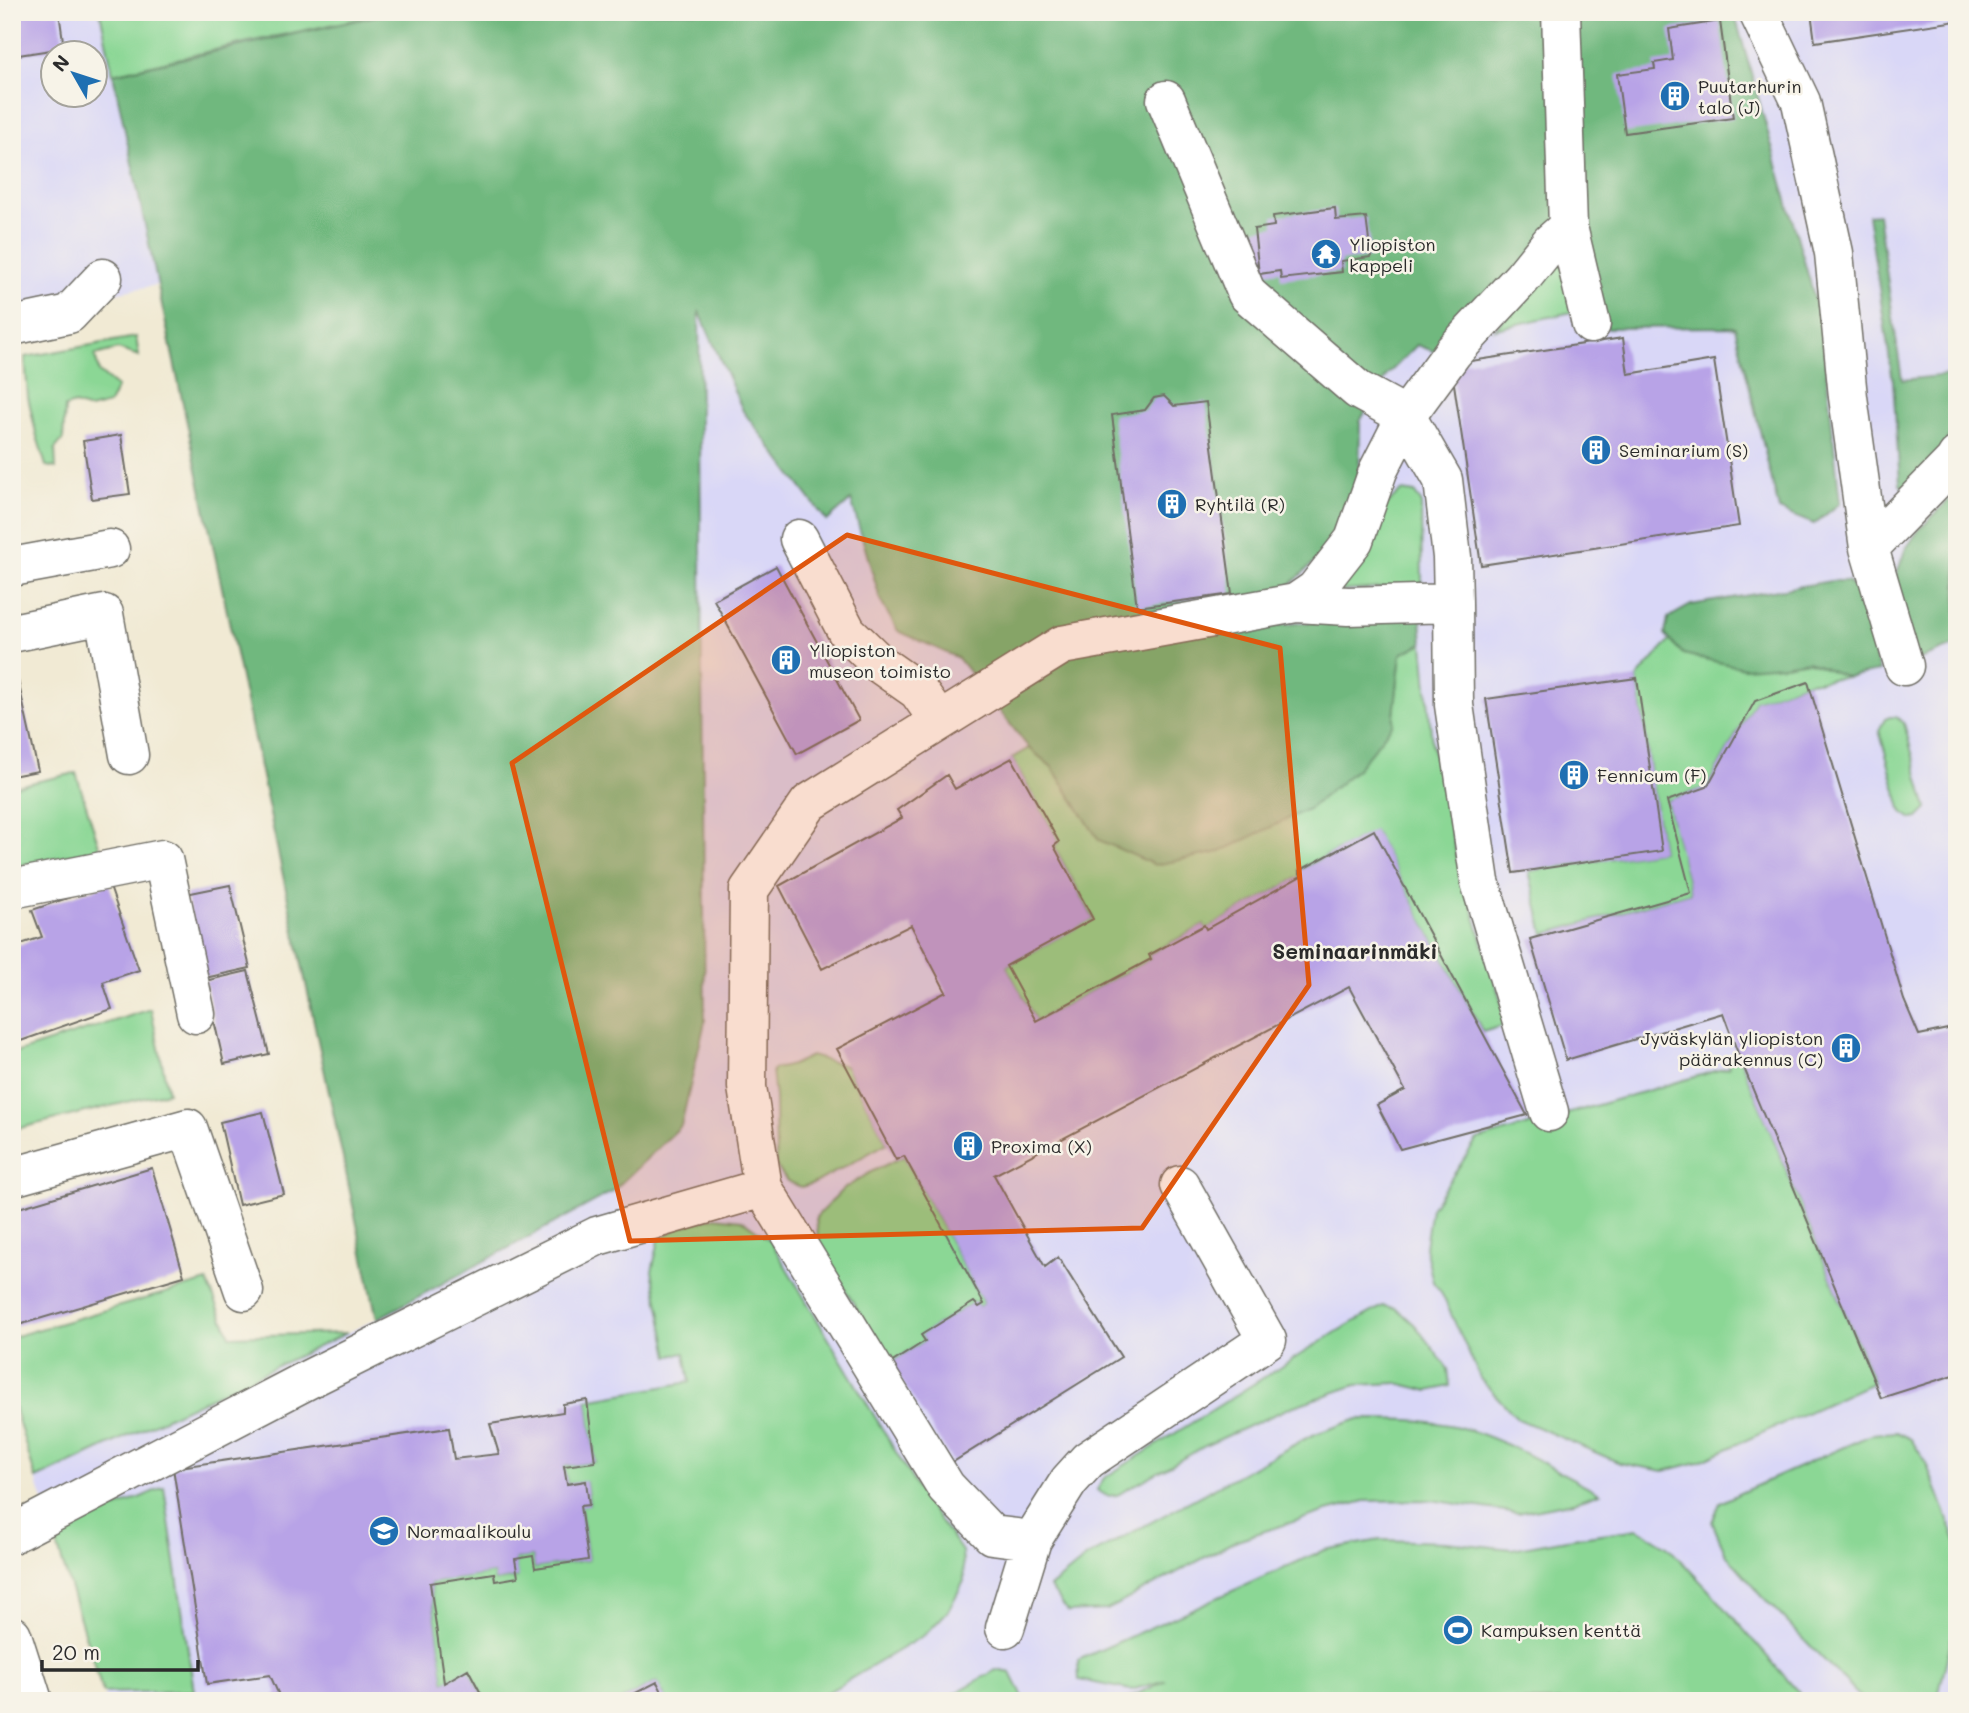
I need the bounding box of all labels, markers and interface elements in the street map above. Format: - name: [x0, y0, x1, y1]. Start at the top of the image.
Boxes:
- north arrow: [38, 38, 108, 108]
- text: N: [46, 50, 75, 76]
- place label: Puutarhurin talo (J): [1698, 74, 1801, 119]
- building icon: Puutarhurin talo (J): [1658, 79, 1692, 113]
- place label: Yliopiston kappeli: [1349, 232, 1435, 277]
- temple icon: Yliopiston kappeli: [1309, 237, 1343, 271]
- building icon: Seminarium (S): [1579, 433, 1613, 467]
- place label: Seminarium (S): [1619, 438, 1748, 462]
- building icon: Ryhtilä (R): [1155, 487, 1189, 521]
- place label: Ryhtilä (R): [1195, 492, 1285, 516]
- place label: Yliopiston museon toimisto: [809, 638, 951, 683]
- building icon: Yliopiston museon toimisto: [769, 643, 803, 677]
- building icon: Fennicum (F): [1557, 758, 1591, 792]
- place label: Fennicum (F): [1597, 763, 1707, 787]
- district label: Seminaarinmäki: [1272, 937, 1438, 964]
- place label: Jyväskylän yliopiston päärakennus (C): [1641, 1026, 1823, 1071]
- building icon: Jyväskylän yliopiston päärakennus (C): [1829, 1031, 1863, 1065]
- building icon: Proxima (X): [951, 1129, 985, 1163]
- place label: Proxima (X): [991, 1134, 1092, 1158]
- school or university icon: Normaalikoulu: [367, 1514, 401, 1548]
- place label: Normaalikoulu: [407, 1519, 531, 1543]
- sports icon: Kampuksen kenttä: [1441, 1613, 1475, 1647]
- place label: Kampuksen kenttä: [1481, 1618, 1641, 1642]
- scale bar: [42, 1629, 198, 1673]
- text: 20 m: [52, 1638, 100, 1665]

